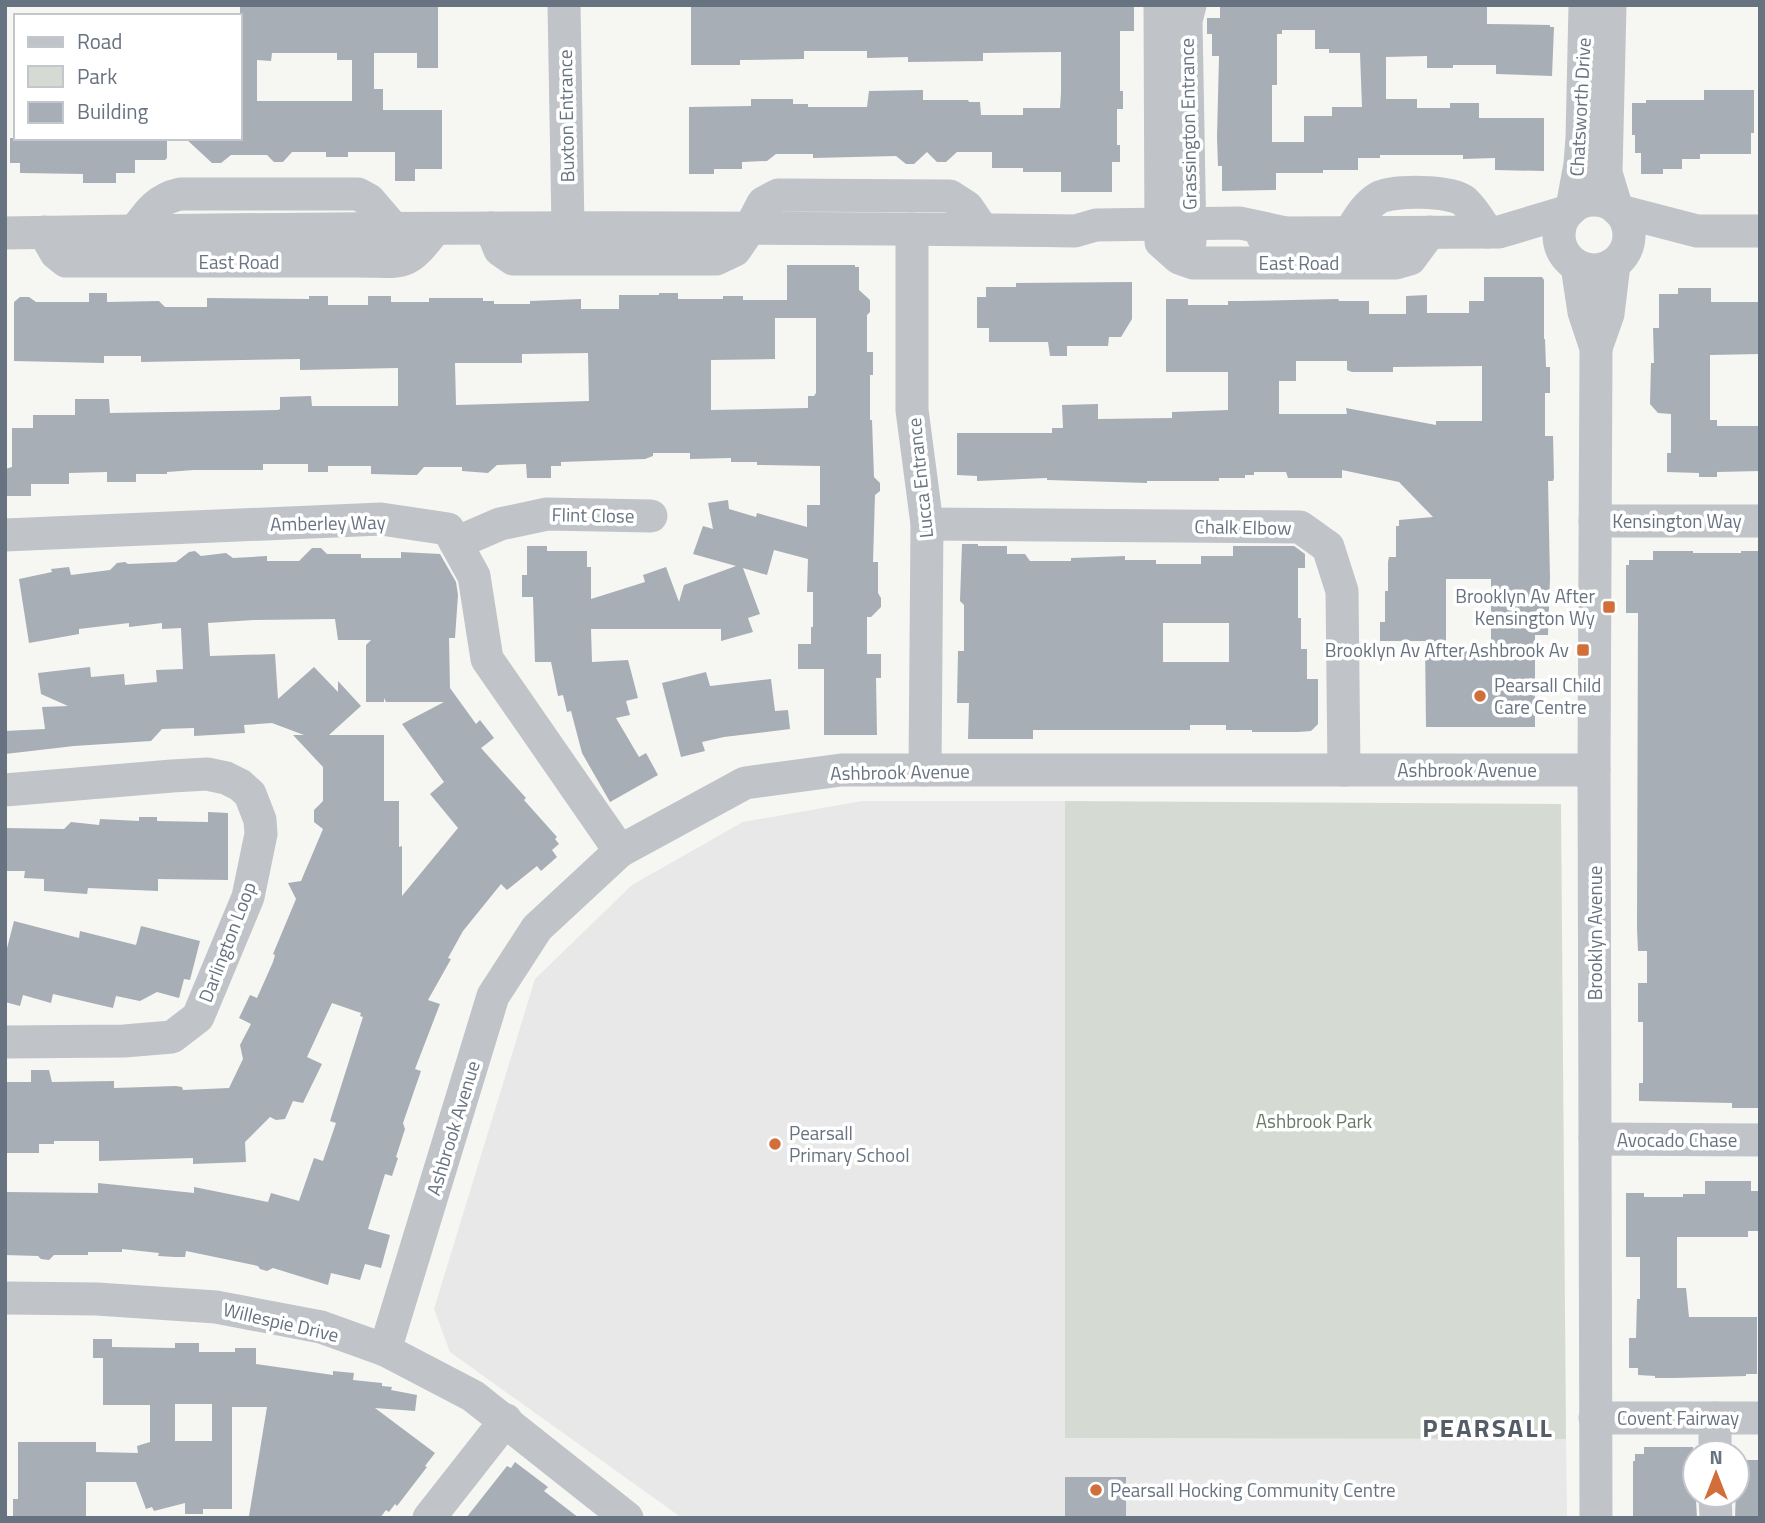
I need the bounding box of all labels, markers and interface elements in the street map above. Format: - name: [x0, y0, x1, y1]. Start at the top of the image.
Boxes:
- legend: [14, 14, 242, 140]
- text: Road: [77, 25, 122, 57]
- street label: Chatsworth Drive: [1561, 37, 1598, 177]
- street label: Grassington Entrance: [1172, 38, 1203, 210]
- street label: Buxton Entrance: [550, 49, 581, 183]
- text: Park: [77, 60, 117, 92]
- text: Building: [77, 95, 149, 127]
- street label: East Road: [199, 247, 279, 276]
- street label: East Road: [1259, 248, 1339, 277]
- street label: Lucca Entrance: [899, 417, 940, 540]
- street label: Flint Close: [551, 499, 635, 530]
- street label: Kensington Way: [1612, 506, 1742, 535]
- street label: Amberley Way: [270, 507, 386, 538]
- street label: Chalk Elbow: [1194, 511, 1292, 542]
- place label: Brooklyn Av After Kensington Wy: [1455, 581, 1595, 632]
- marker: Brooklyn Av After Kensington Wy: [1601, 599, 1617, 615]
- place label: Brooklyn Av After Ashbrook Av: [1325, 635, 1569, 664]
- marker: Brooklyn Av After Ashbrook Av: [1575, 642, 1591, 658]
- place label: Pearsall Child Care Centre: [1494, 670, 1601, 721]
- marker: Pearsall Child Care Centre: [1472, 688, 1488, 704]
- street label: Ashbrook Avenue: [1397, 755, 1537, 784]
- street label: Ashbrook Avenue: [830, 756, 970, 787]
- street label: Brooklyn Avenue: [1580, 866, 1609, 1000]
- street label: Darlington Loop: [190, 877, 263, 1006]
- street label: Ashbrook Avenue: [418, 1057, 487, 1199]
- park label: Ashbrook Park: [1256, 1106, 1372, 1135]
- place label: Pearsall Primary School: [789, 1118, 910, 1169]
- street label: Avocado Chase: [1617, 1125, 1737, 1154]
- marker: Pearsall Primary School: [767, 1136, 783, 1152]
- street label: Willespie Drive: [220, 1294, 342, 1349]
- street label: Covent Fairway: [1617, 1403, 1739, 1432]
- district label: PEARSALL: [1422, 1408, 1554, 1447]
- north arrow: [1681, 1439, 1751, 1509]
- text: N: [1709, 1442, 1723, 1471]
- place label: Pearsall Hocking Community Centre: [1110, 1475, 1396, 1504]
- marker: Pearsall Hocking Community Centre: [1088, 1482, 1104, 1498]

